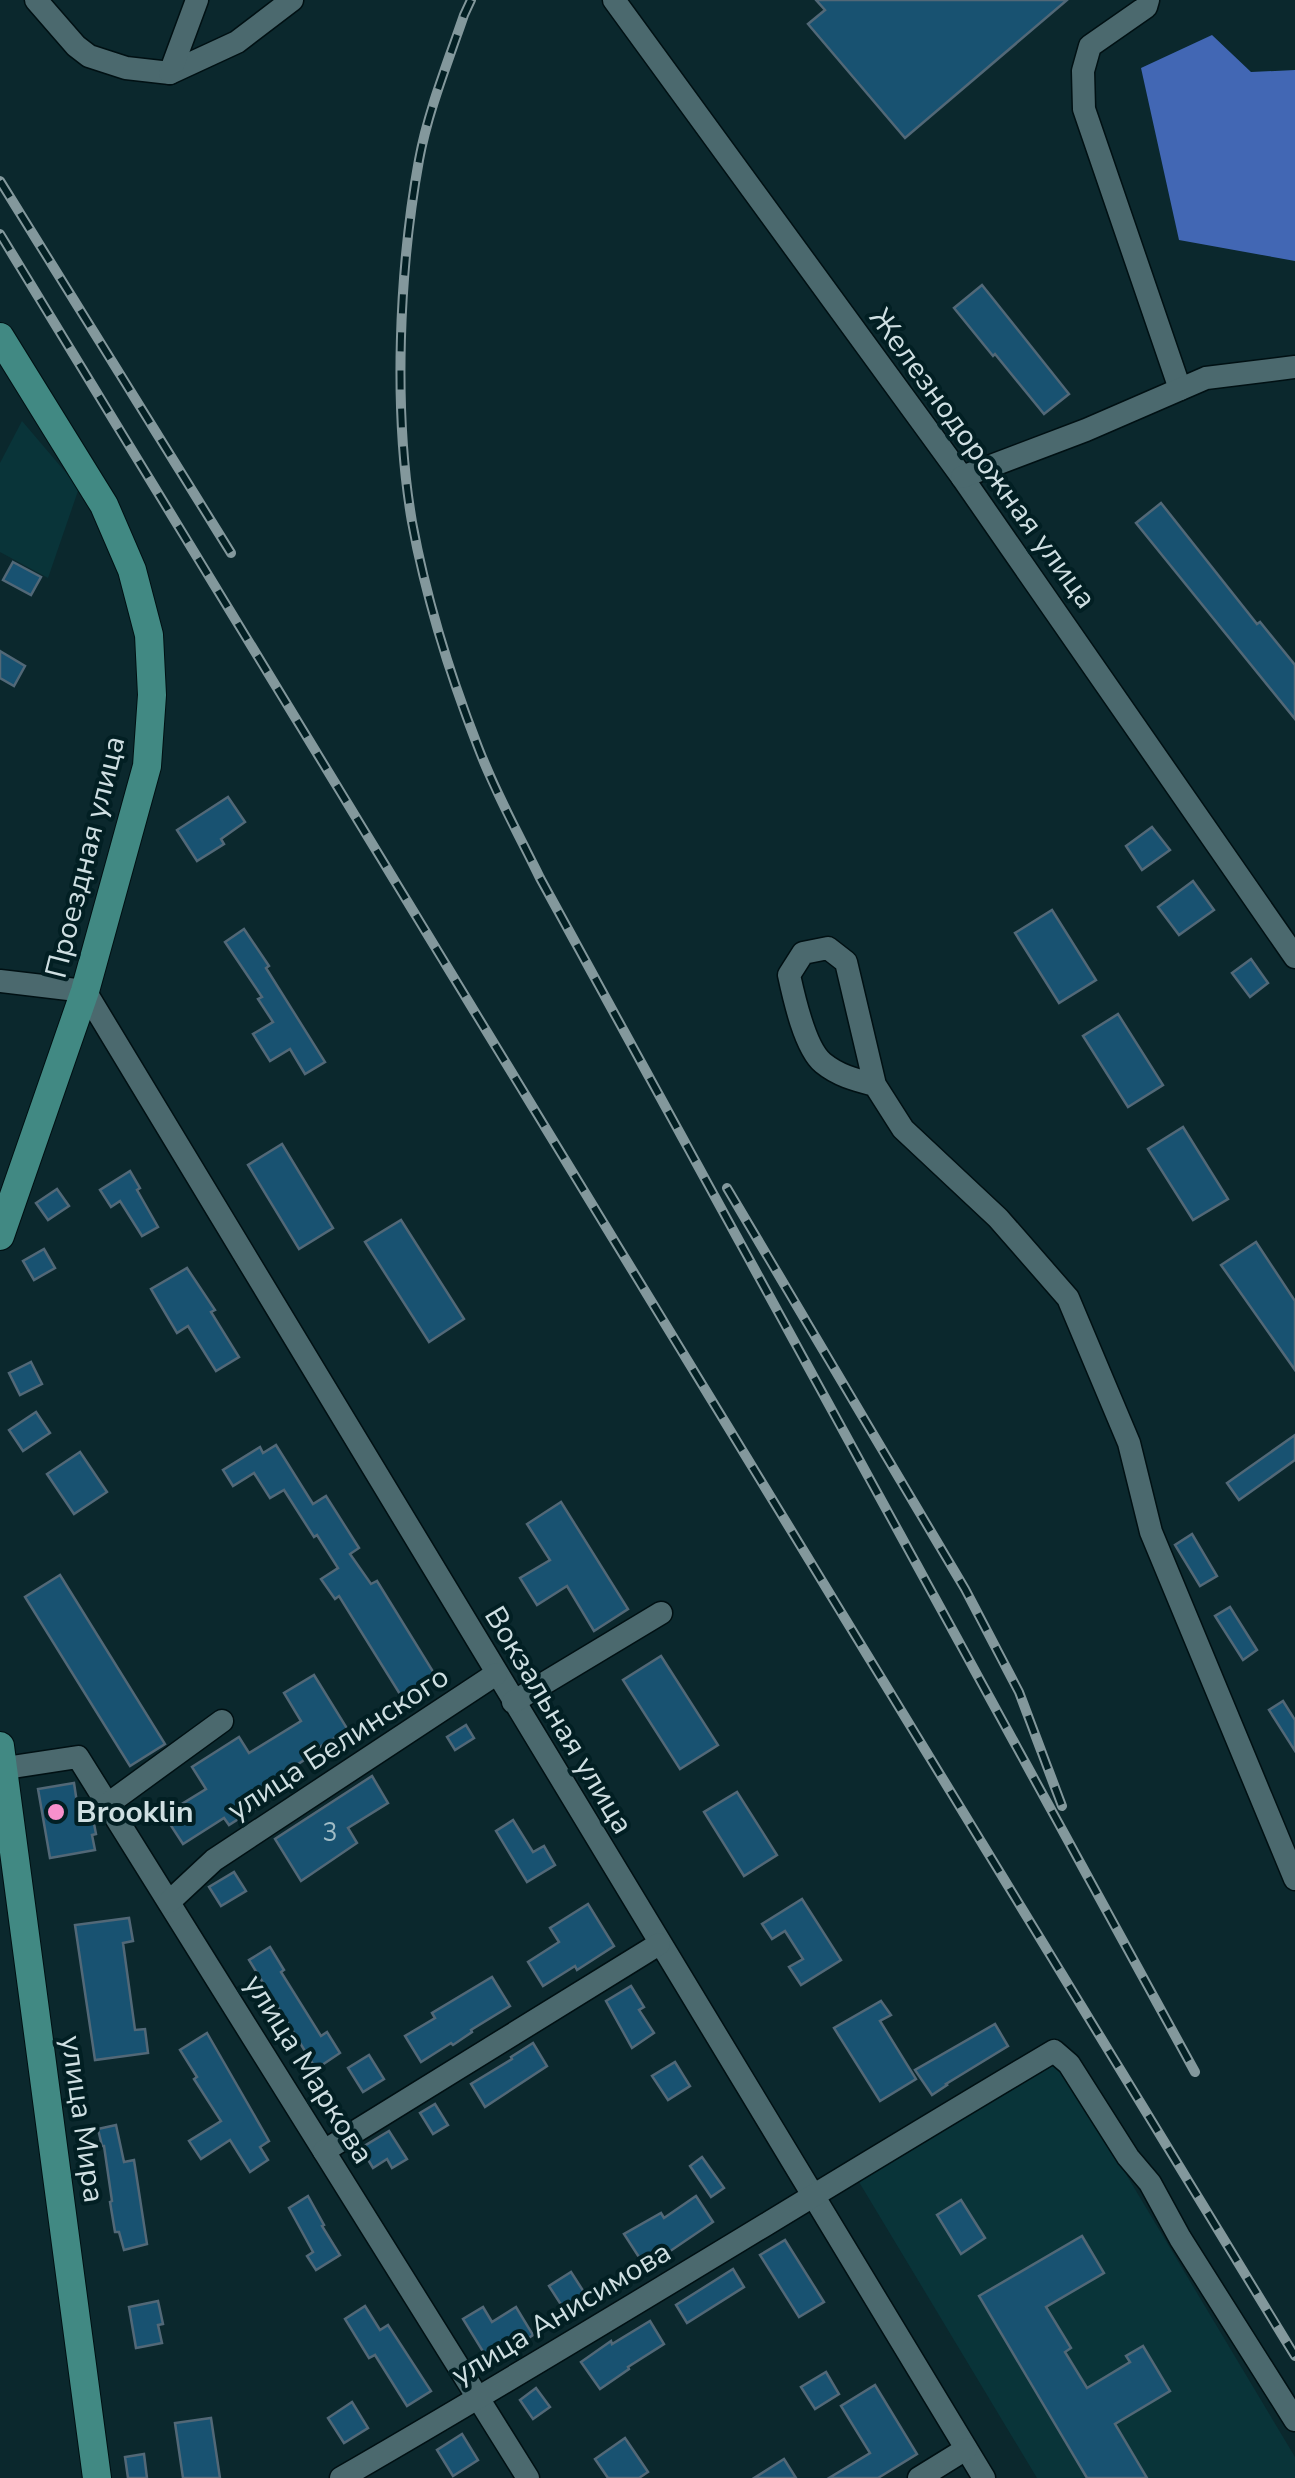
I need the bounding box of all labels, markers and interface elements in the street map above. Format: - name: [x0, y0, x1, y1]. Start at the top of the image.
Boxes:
- street label: Железнодорожная улица: [859, 300, 1106, 617]
- street label: Проездная улица: [36, 732, 135, 982]
- street label: Вокзальная улица: [474, 1599, 643, 1842]
- street label: улица Белинского: [219, 1656, 457, 1831]
- place label: Brooklin: [76, 1792, 194, 1833]
- marker: Brooklin: [45, 1801, 67, 1823]
- house number: 3: [322, 1816, 338, 1850]
- street label: улица Маркова: [234, 1967, 383, 2172]
- street label: улица Мира: [50, 2033, 115, 2205]
- street label: улица Анисимова: [444, 2232, 679, 2395]

